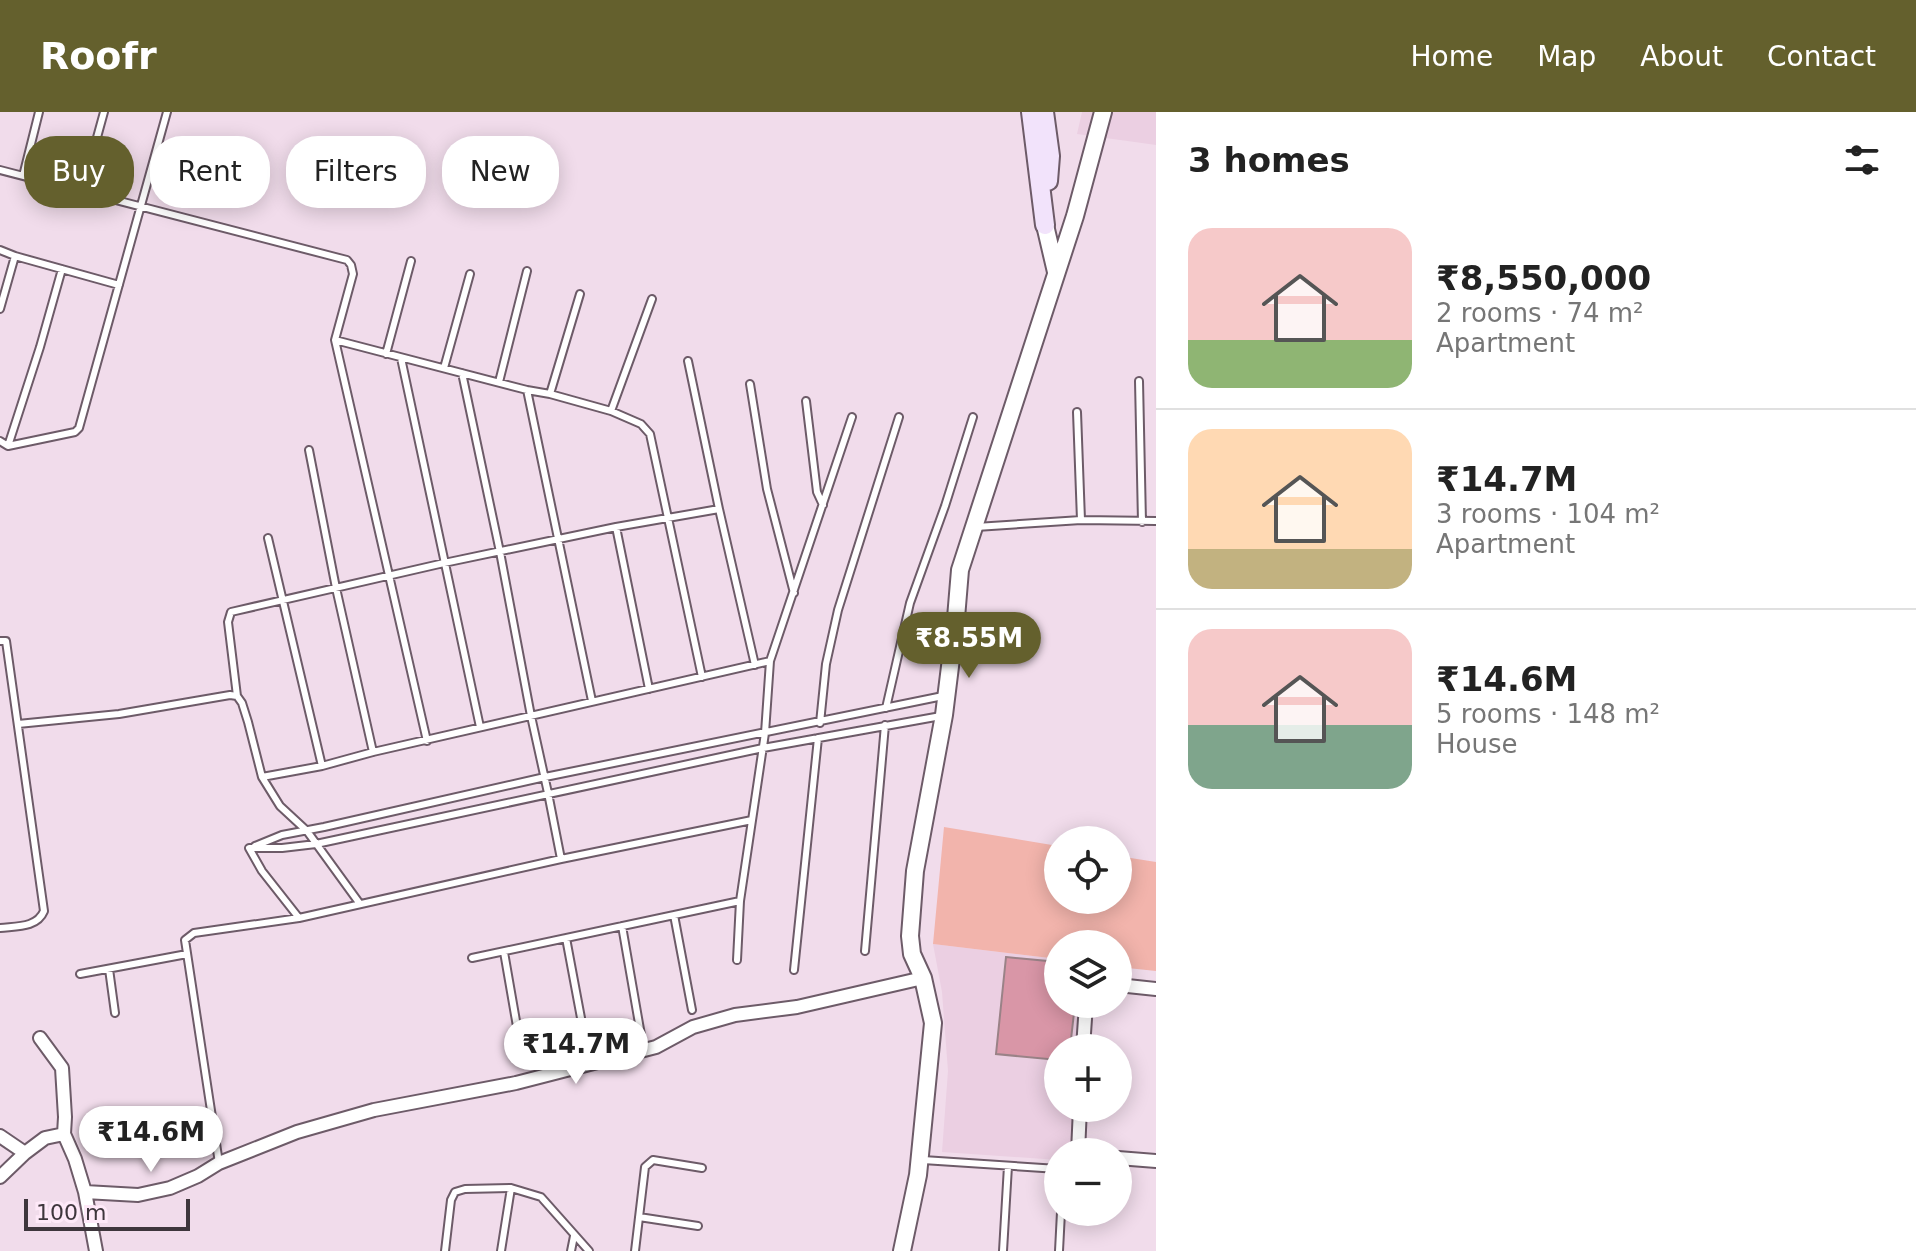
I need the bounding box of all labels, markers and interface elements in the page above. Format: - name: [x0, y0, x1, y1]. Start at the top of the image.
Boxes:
- text: Roofr: [40, 34, 157, 78]
- text: Home: [1410, 40, 1493, 73]
- text: Map: [1537, 40, 1596, 73]
- text: About: [1640, 40, 1723, 73]
- text: Contact: [1767, 40, 1876, 73]
- chip: Buy: [24, 136, 134, 208]
- chip: Rent: [150, 136, 270, 208]
- chip: Filters: [286, 136, 426, 208]
- chip: New: [442, 136, 559, 208]
- icon: filters: [1840, 138, 1884, 182]
- text: 3 homes: [1188, 140, 1350, 180]
- text: ₹8,550,000: [1436, 258, 1651, 298]
- icon: home: [1252, 260, 1348, 356]
- text: 2 rooms · 74 m²: [1436, 298, 1644, 328]
- text: Apartment: [1436, 328, 1575, 358]
- text: ₹14.7M: [1436, 459, 1577, 499]
- icon: home: [1252, 461, 1348, 557]
- text: 3 rooms · 104 m²: [1436, 499, 1660, 529]
- text: Apartment: [1436, 529, 1575, 559]
- pin: ₹8.55M: [904, 612, 1034, 680]
- text: ₹8.55M: [915, 623, 1023, 653]
- text: ₹14.6M: [1436, 659, 1577, 699]
- icon: home: [1252, 661, 1348, 757]
- text: 5 rooms · 148 m²: [1436, 699, 1660, 729]
- text: House: [1436, 729, 1517, 759]
- map controls: [1044, 826, 1132, 1226]
- button: locate: [1044, 826, 1132, 914]
- button: layers: [1044, 930, 1132, 1018]
- pin: ₹14.7M: [511, 1018, 641, 1086]
- text: ₹14.7M: [522, 1029, 630, 1059]
- button: +: [1044, 1034, 1132, 1122]
- pin: ₹14.6M: [86, 1106, 216, 1174]
- text: ₹14.6M: [97, 1117, 205, 1147]
- button: −: [1044, 1138, 1132, 1226]
- scale bar: [24, 1195, 190, 1231]
- text: 100 m: [36, 1200, 106, 1225]

